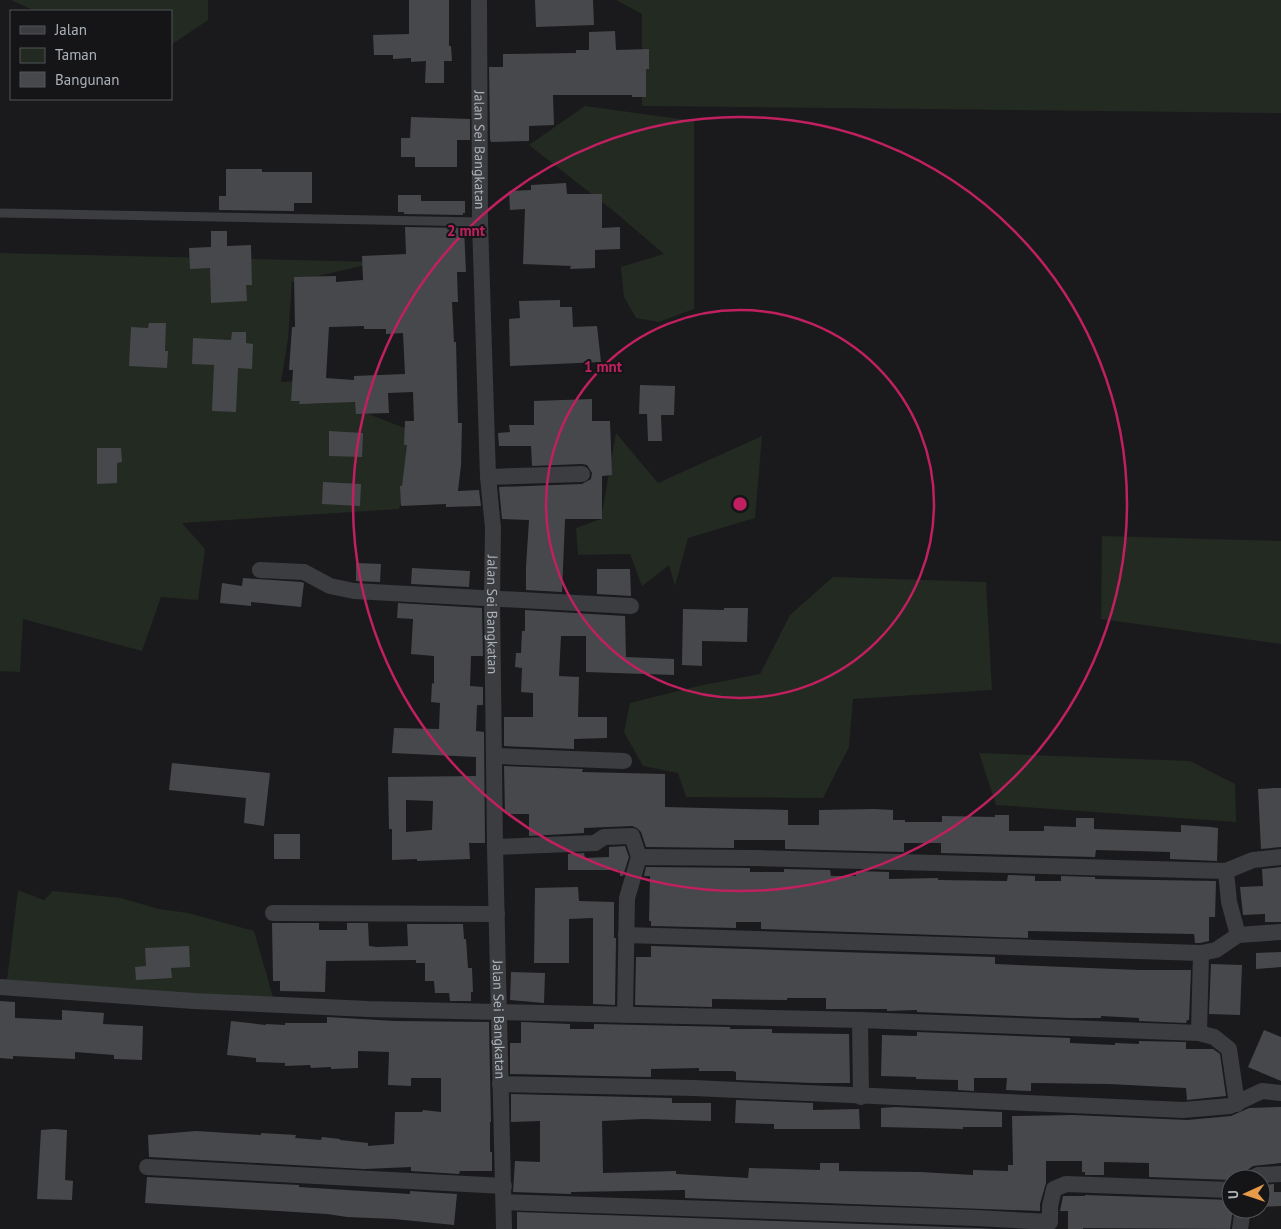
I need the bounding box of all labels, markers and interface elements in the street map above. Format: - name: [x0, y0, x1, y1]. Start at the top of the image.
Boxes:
- legend: [10, 10, 172, 100]
- text: Jalan: [54, 20, 87, 39]
- text: Taman: [55, 45, 97, 64]
- text: Bangunan: [55, 70, 119, 89]
- street label: Jalan Sei Bangkatan: [470, 89, 489, 210]
- text: 2 mnt: [447, 221, 486, 240]
- text: 1 mnt: [584, 357, 623, 376]
- centre of rings: [731, 495, 749, 513]
- street label: Jalan Sei Bangkatan: [483, 554, 502, 674]
- street label: Jalan Sei Bangkatan: [489, 959, 509, 1079]
- north arrow: [1221, 1169, 1271, 1219]
- text: U: [1224, 1190, 1242, 1200]

